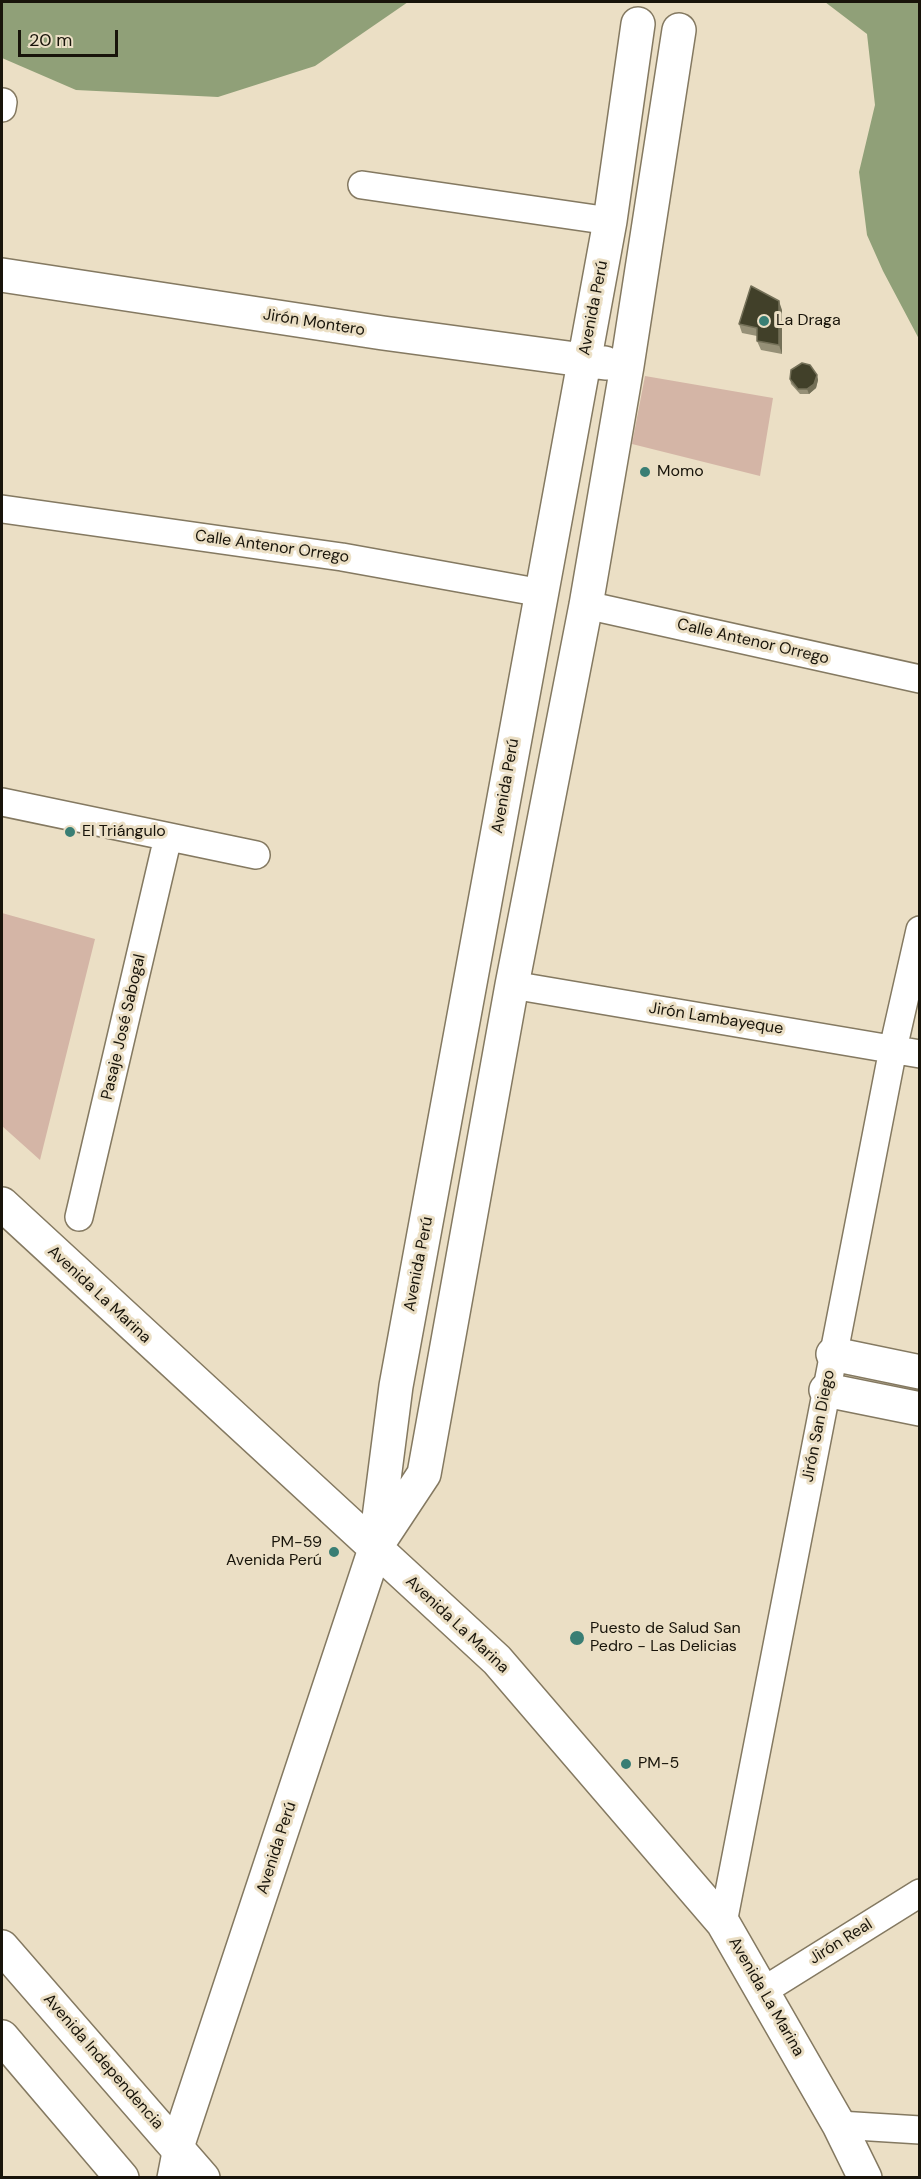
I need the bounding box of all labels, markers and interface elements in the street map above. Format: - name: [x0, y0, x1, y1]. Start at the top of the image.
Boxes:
- scale bar: [21, 18, 122, 56]
- text: 20 m: [29, 28, 72, 52]
- street label: Avenida Perú: [575, 259, 613, 357]
- street label: Jirón Montero: [262, 305, 366, 341]
- place label: La Draga: [776, 311, 841, 331]
- marker: La Draga: [757, 314, 771, 328]
- place label: Momo: [657, 462, 704, 482]
- marker: Momo: [638, 465, 652, 479]
- street label: Calle Antenor Orrego: [194, 527, 350, 567]
- street label: Calle Antenor Orrego: [675, 615, 831, 669]
- street label: Avenida Perú: [488, 737, 524, 835]
- place label: El Triángulo: [82, 822, 166, 842]
- marker: El Triángulo: [63, 825, 77, 839]
- street label: Pasaje José Sabogal: [98, 952, 150, 1102]
- street label: Jirón Lambayeque: [647, 999, 785, 1039]
- street label: Avenida Perú: [400, 1215, 438, 1313]
- street label: Avenida La Marina: [43, 1242, 155, 1348]
- street label: Jirón San Diego: [799, 1368, 839, 1484]
- place label: PM-59 Avenida Perú: [226, 1533, 322, 1571]
- marker: PM-59 Avenida Perú: [327, 1545, 341, 1559]
- street label: Avenida La Marina: [401, 1572, 513, 1678]
- place label: Puesto de Salud San Pedro - Las Delicias: [590, 1619, 741, 1657]
- marker: Puesto de Salud San Pedro - Las Delicias: [568, 1629, 586, 1647]
- place label: PM-5: [638, 1754, 679, 1774]
- marker: PM-5: [619, 1757, 633, 1771]
- street label: Avenida Perú: [253, 1799, 301, 1897]
- street label: Jirón Real: [806, 1915, 876, 1969]
- street label: Avenida La Marina: [724, 1934, 808, 2060]
- street label: Avenida Independencia: [39, 1990, 167, 2134]

